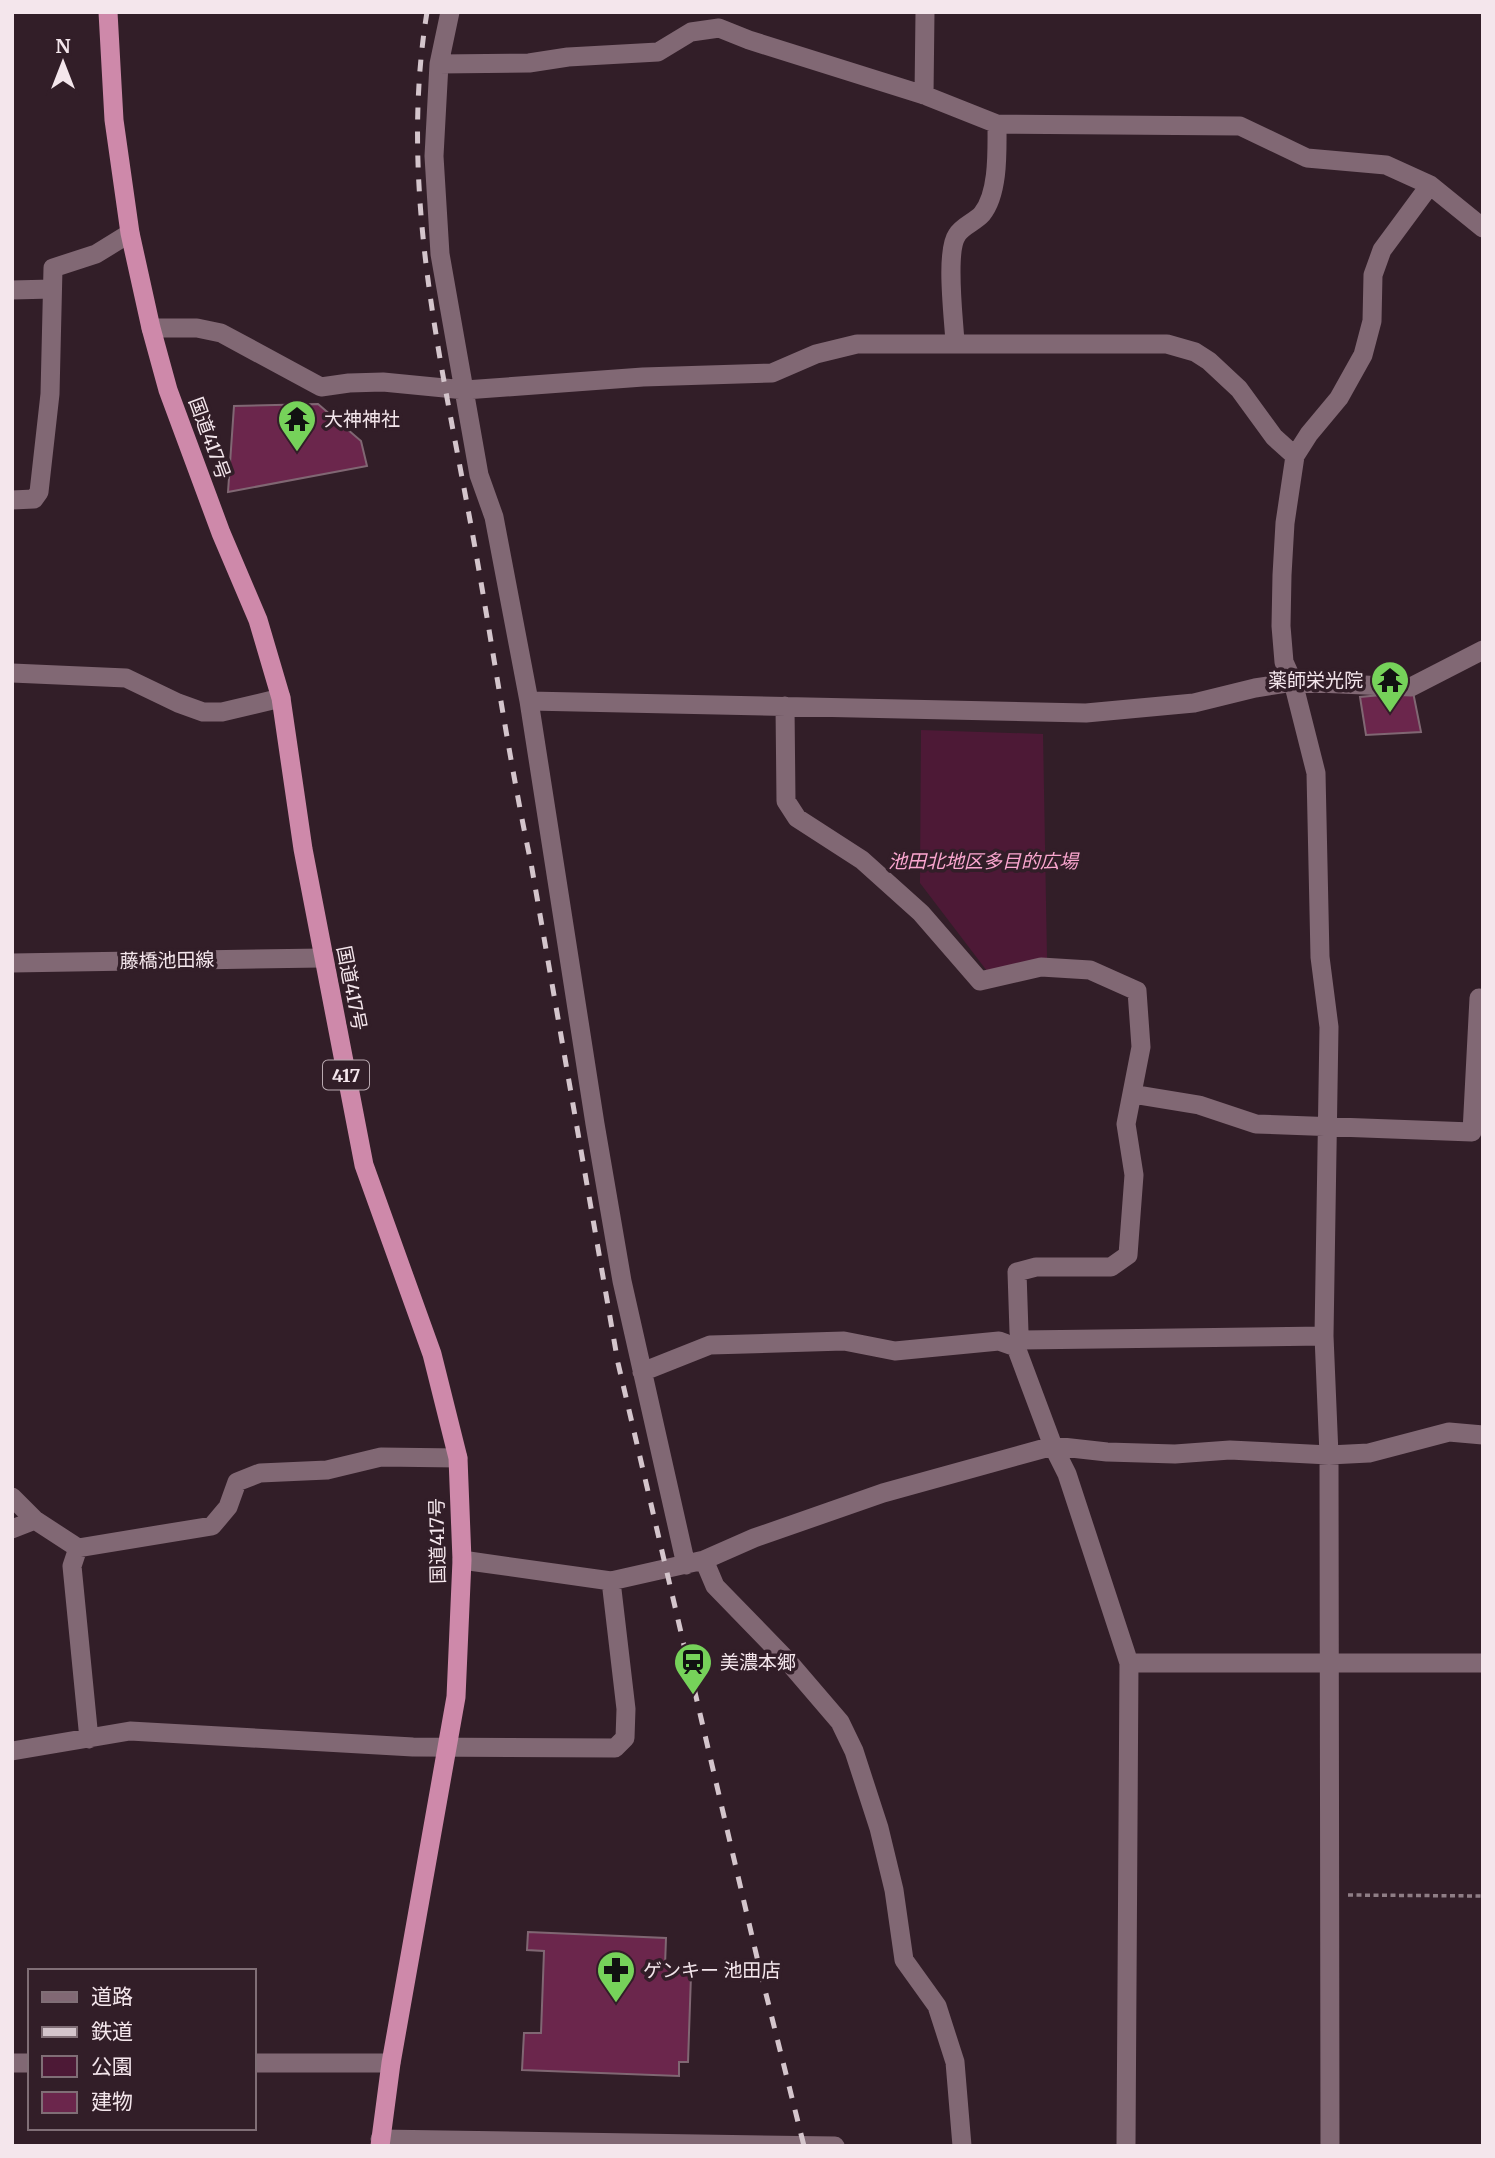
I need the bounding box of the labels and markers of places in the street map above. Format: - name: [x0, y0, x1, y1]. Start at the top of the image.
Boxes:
- temple icon: 大神神社: [276, 398, 318, 453]
- place label: 大神神社: [324, 407, 400, 431]
- temple icon: 薬師栄光院: [1369, 659, 1411, 714]
- place label: 薬師栄光院: [1268, 668, 1363, 692]
- station icon: 美濃本郷: [672, 1641, 714, 1696]
- place label: 美濃本郷: [720, 1650, 796, 1674]
- pharmacy icon: ゲンキー 池田店: [595, 1949, 637, 2004]
- place label: ゲンキー 池田店: [643, 1958, 781, 1982]

